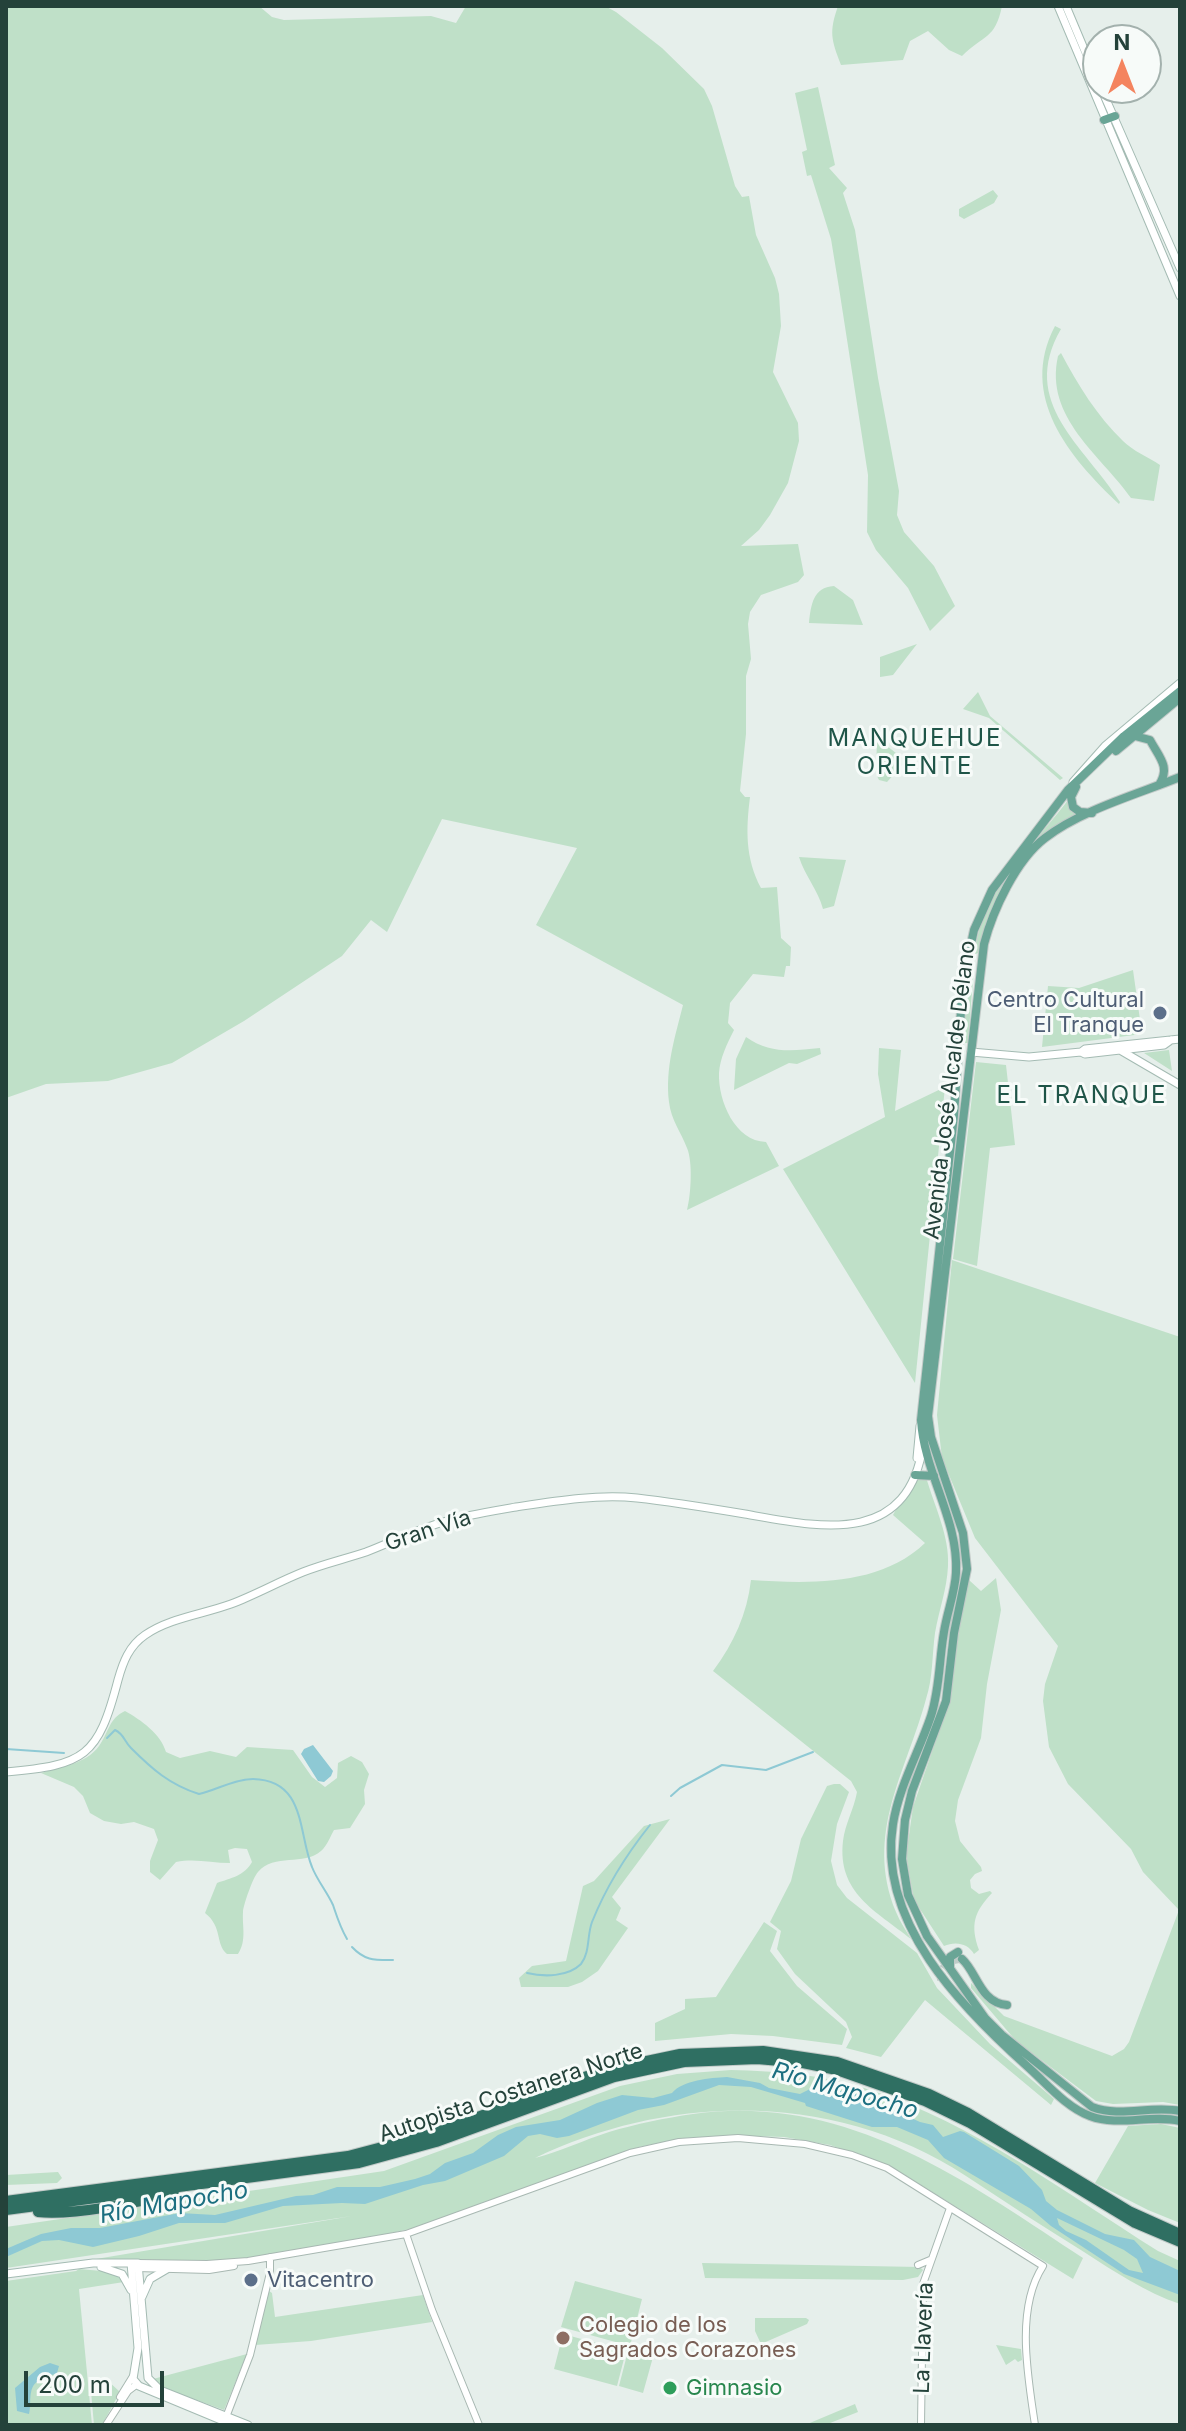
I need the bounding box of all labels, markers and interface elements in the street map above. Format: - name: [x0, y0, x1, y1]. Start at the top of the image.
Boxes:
- north arrow: [1082, 24, 1162, 104]
- text: N: [1114, 29, 1130, 55]
- district label: MANQUEHUE ORIENTE: [827, 725, 1003, 781]
- street label: Avenida José Alcalde Délano: [919, 939, 981, 1241]
- place label: Centro Cultural El Tranque: [987, 987, 1144, 1038]
- marker: Centro Cultural El Tranque: [1151, 1004, 1169, 1022]
- district label: EL TRANQUE: [997, 1082, 1167, 1110]
- street label: Gran Vía: [382, 1505, 474, 1557]
- street label: Autopista Costanera Norte: [376, 2038, 646, 2148]
- water label: Río Mapocho: [769, 2056, 921, 2126]
- water label: Río Mapocho: [98, 2176, 250, 2230]
- place label: Vitacentro: [267, 2267, 374, 2293]
- marker: Vitacentro: [242, 2271, 260, 2289]
- street label: La Llavería: [909, 2282, 939, 2394]
- place label: Colegio de los Sagrados Corazones: [579, 2312, 796, 2364]
- marker: Colegio de los Sagrados Corazones: [554, 2329, 572, 2347]
- scale bar: [28, 2355, 168, 2405]
- text: 200 m: [38, 2370, 111, 2399]
- place label: Gimnasio: [686, 2375, 782, 2401]
- marker: Gimnasio: [661, 2379, 679, 2397]

